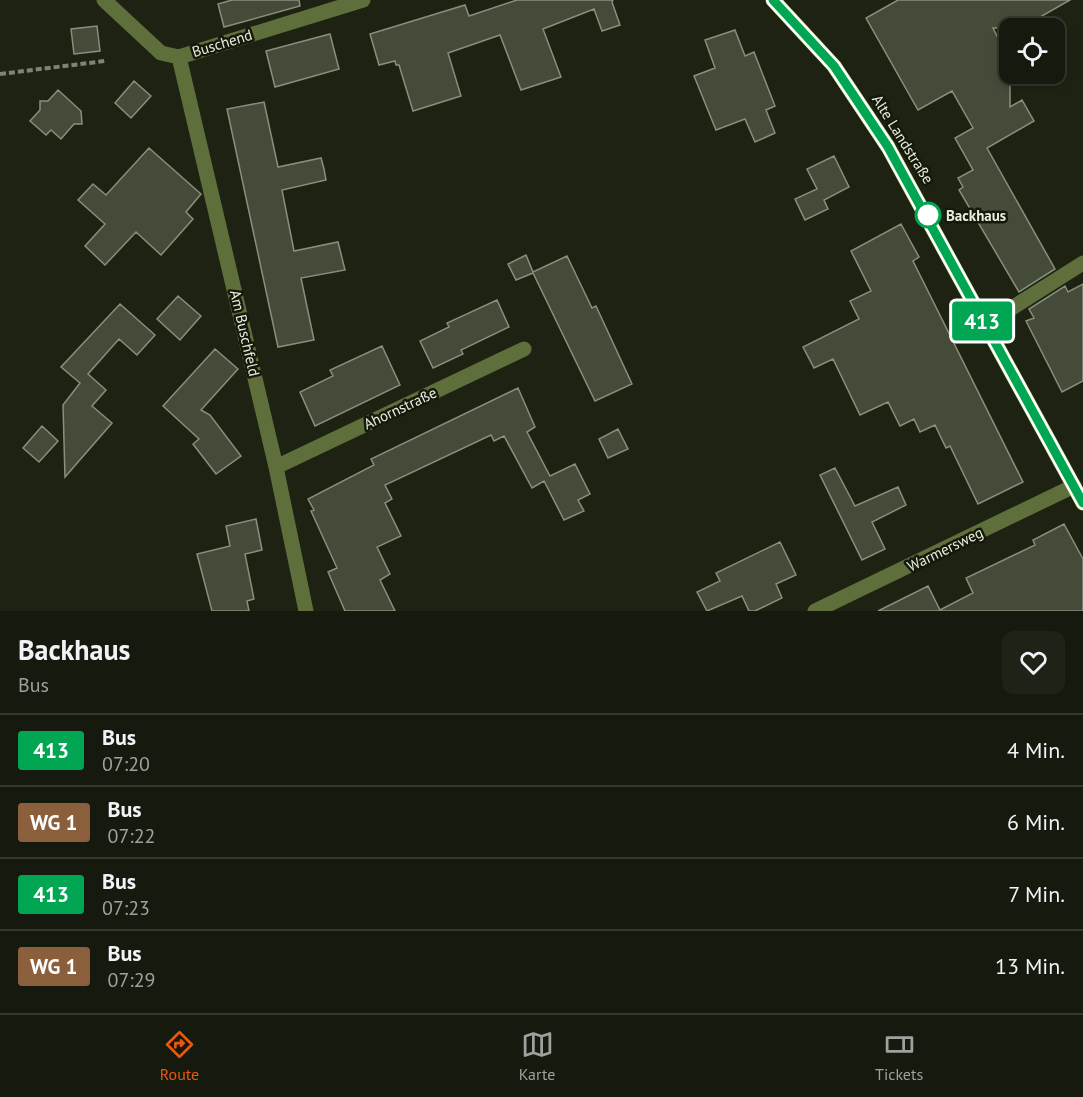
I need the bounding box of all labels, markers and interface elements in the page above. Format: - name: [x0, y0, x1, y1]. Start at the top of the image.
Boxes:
- map controls: [999, 18, 1065, 84]
- button: locate: [999, 18, 1065, 84]
- street label: Buschend: [190, 25, 254, 61]
- street label: Alte Landstraße: [868, 91, 938, 187]
- marker: Backhaus: [915, 202, 941, 228]
- place label: Backhaus: [946, 206, 1006, 225]
- street label: Am Buschfeld: [226, 288, 264, 378]
- line badge: 413: [948, 302, 1016, 340]
- text: 413: [964, 308, 1000, 335]
- street label: Ahornstraße: [360, 383, 440, 433]
- street label: Warmersweg: [904, 523, 986, 575]
- text: Backhaus: [18, 631, 130, 668]
- button: heart: [1002, 631, 1065, 694]
- text: Bus: [18, 672, 49, 698]
- text: Bus: [102, 723, 136, 751]
- text: 4 Min.: [1007, 736, 1065, 764]
- text: 413: [33, 737, 69, 764]
- text: 07:20: [102, 751, 150, 777]
- text: Bus: [108, 795, 142, 823]
- text: 6 Min.: [1007, 808, 1065, 836]
- text: WG 1: [30, 809, 78, 836]
- text: 07:22: [108, 823, 156, 849]
- text: Bus: [102, 867, 136, 895]
- text: 7 Min.: [1008, 880, 1065, 908]
- text: 413: [33, 881, 69, 908]
- text: 07:23: [102, 895, 150, 921]
- text: Bus: [108, 939, 142, 967]
- text: 13 Min.: [995, 952, 1065, 980]
- text: WG 1: [30, 953, 78, 980]
- text: 07:29: [108, 967, 156, 993]
- tab: Route: [160, 1028, 199, 1084]
- tab: Karte: [519, 1028, 555, 1084]
- tab: Tickets: [875, 1028, 923, 1084]

